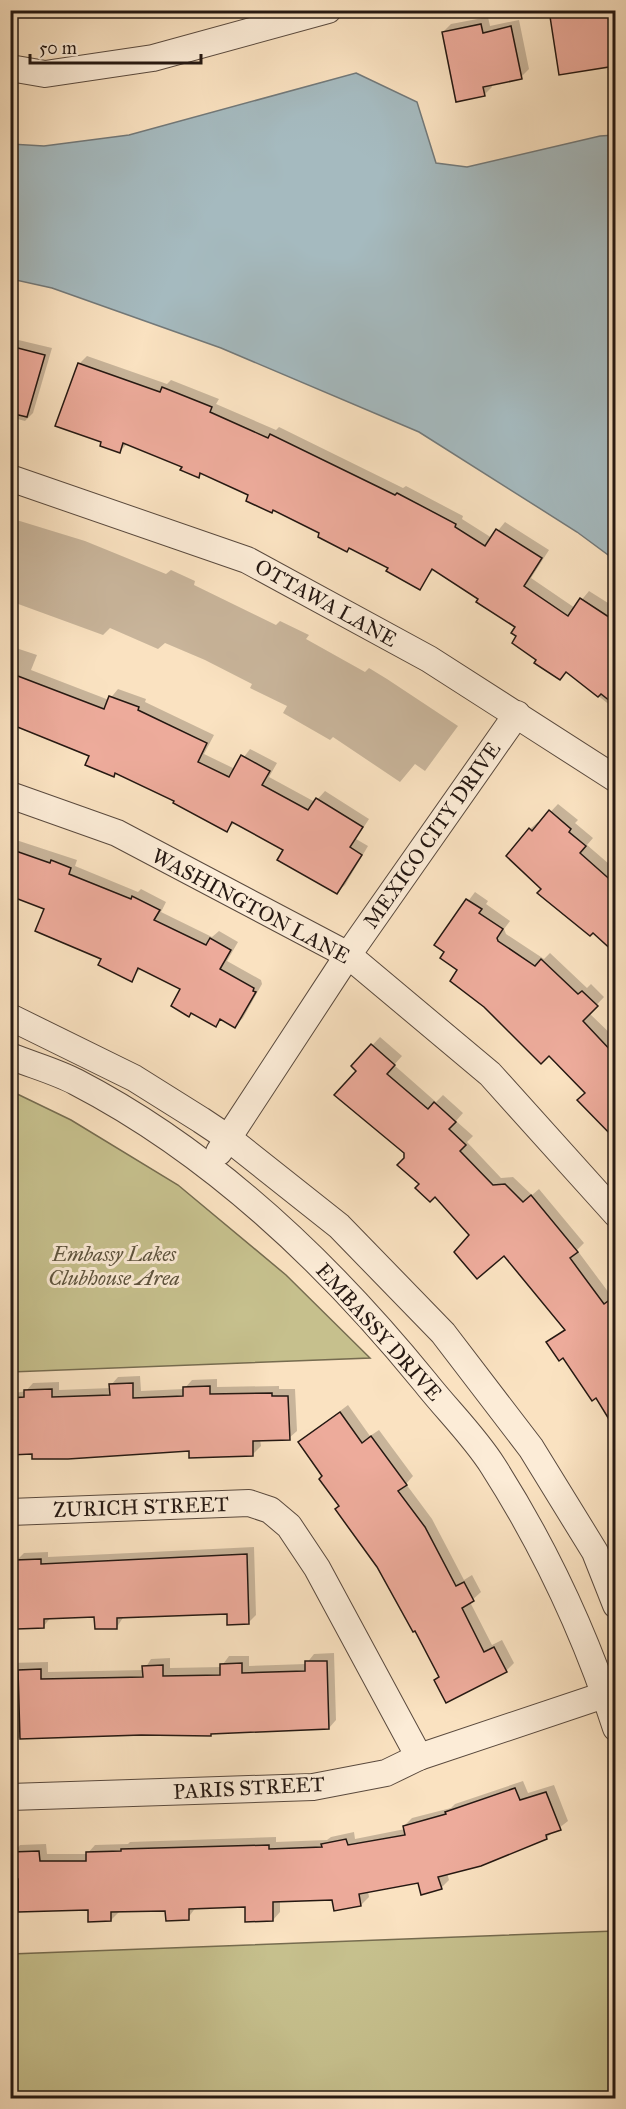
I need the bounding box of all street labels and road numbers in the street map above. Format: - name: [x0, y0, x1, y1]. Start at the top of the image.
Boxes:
- street label: OTTAWA LANE: [250, 553, 402, 653]
- street label: MEXICO CITY DRIVE: [358, 737, 506, 933]
- street label: WASHINGTON LANE: [147, 843, 355, 969]
- street label: EMBASSY DRIVE: [310, 1258, 448, 1406]
- street label: ZURICH STREET: [53, 1491, 229, 1523]
- street label: PARIS STREET: [173, 1771, 325, 1805]

